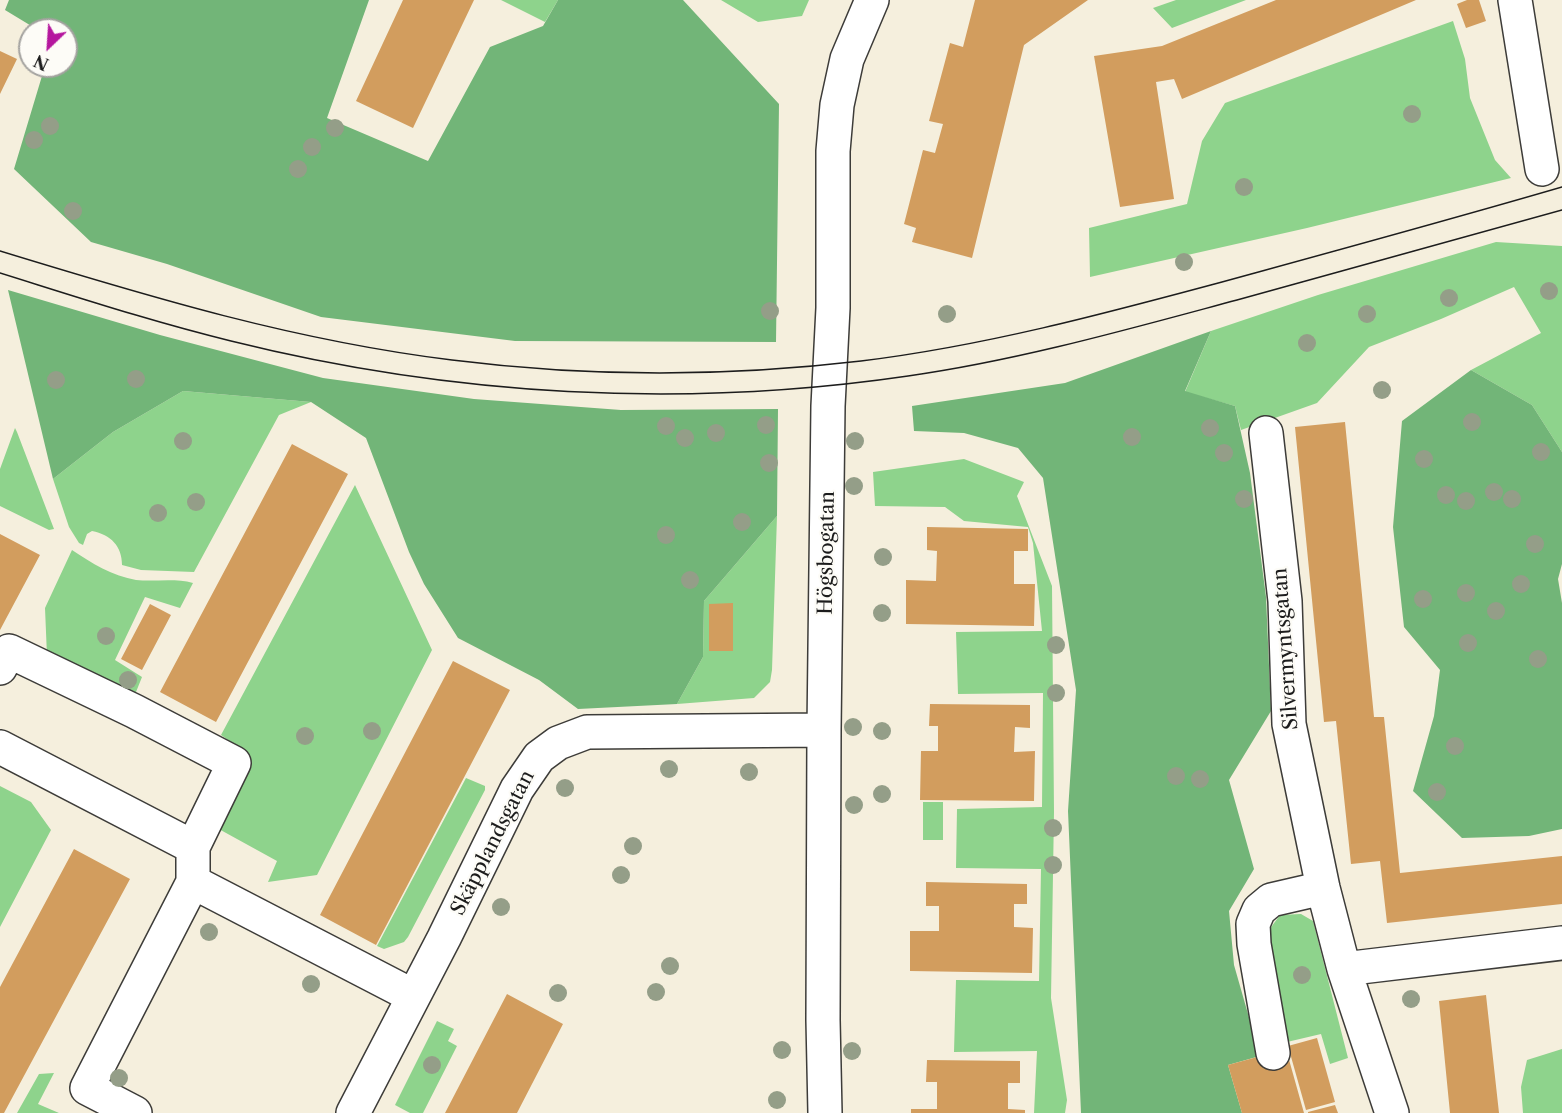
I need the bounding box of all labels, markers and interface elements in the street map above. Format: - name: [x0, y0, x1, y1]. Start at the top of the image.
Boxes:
- north arrow: [18, 18, 78, 78]
- text: N: [31, 50, 52, 75]
- street label: Högsbogatan: [814, 491, 840, 615]
- street label: Silvermyntsgatan: [1268, 567, 1304, 731]
- street label: Skäpplandsgatan: [446, 767, 540, 919]

